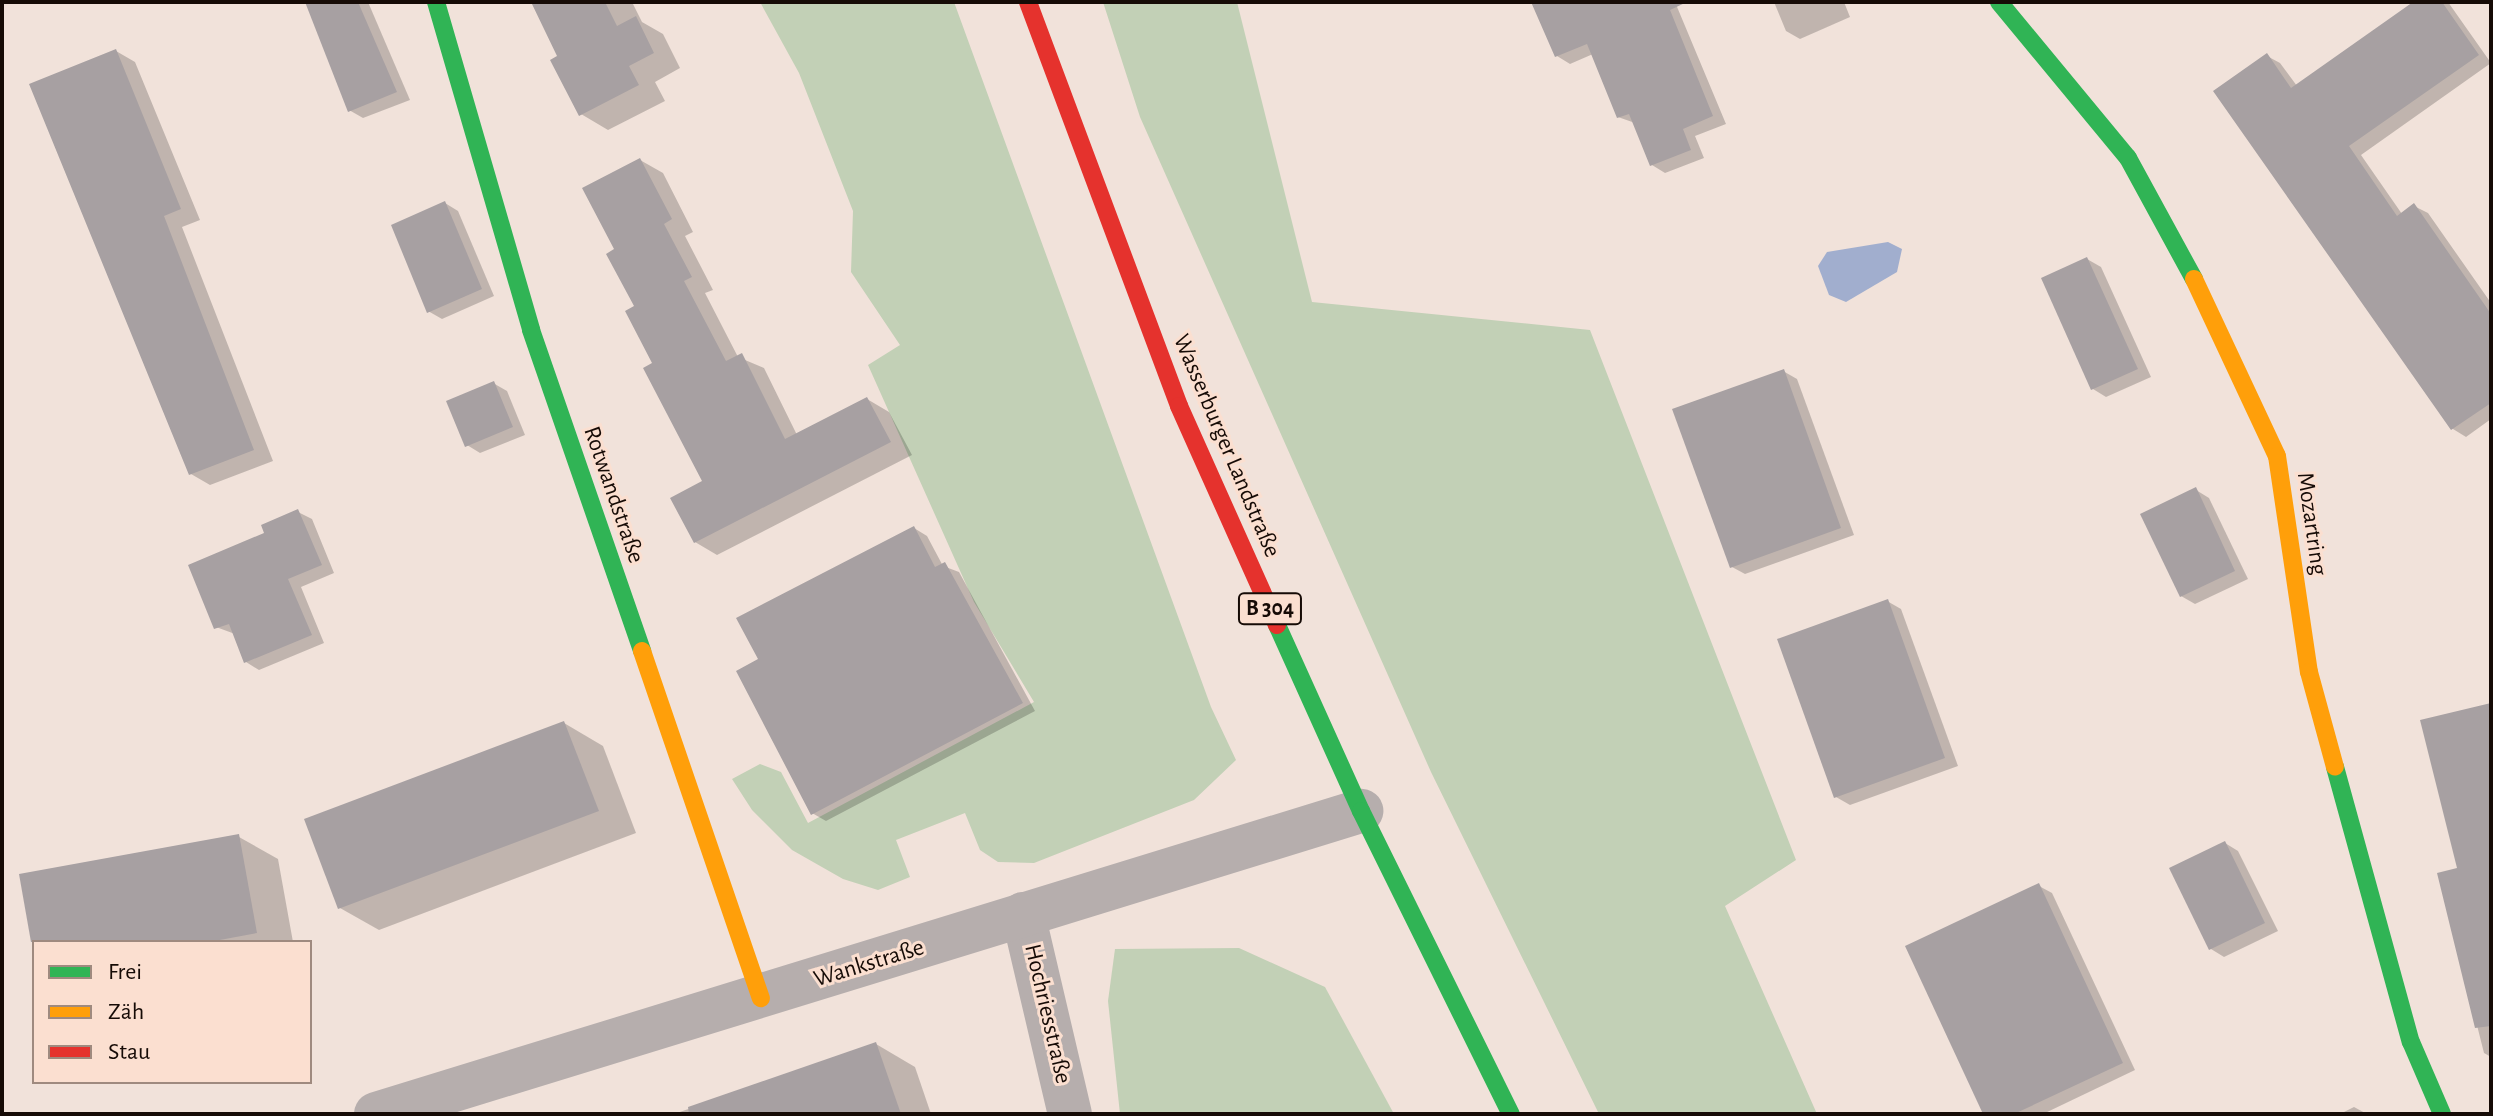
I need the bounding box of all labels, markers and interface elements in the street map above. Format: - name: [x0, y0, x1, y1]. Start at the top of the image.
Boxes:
- street label: Wasserburger Landstraße: [1166, 330, 1286, 562]
- street label: Rotwandstraße: [576, 423, 650, 567]
- street label: Mozartring: [2290, 471, 2332, 577]
- road number: B 304: [1236, 591, 1304, 627]
- street label: Wankstraße: [810, 934, 928, 994]
- legend: [32, 940, 312, 1084]
- street label: Hochriesstraße: [1017, 941, 1077, 1087]
- text: Frei: [108, 960, 142, 984]
- text: Zäh: [108, 1000, 144, 1024]
- text: Stau: [108, 1040, 150, 1064]

